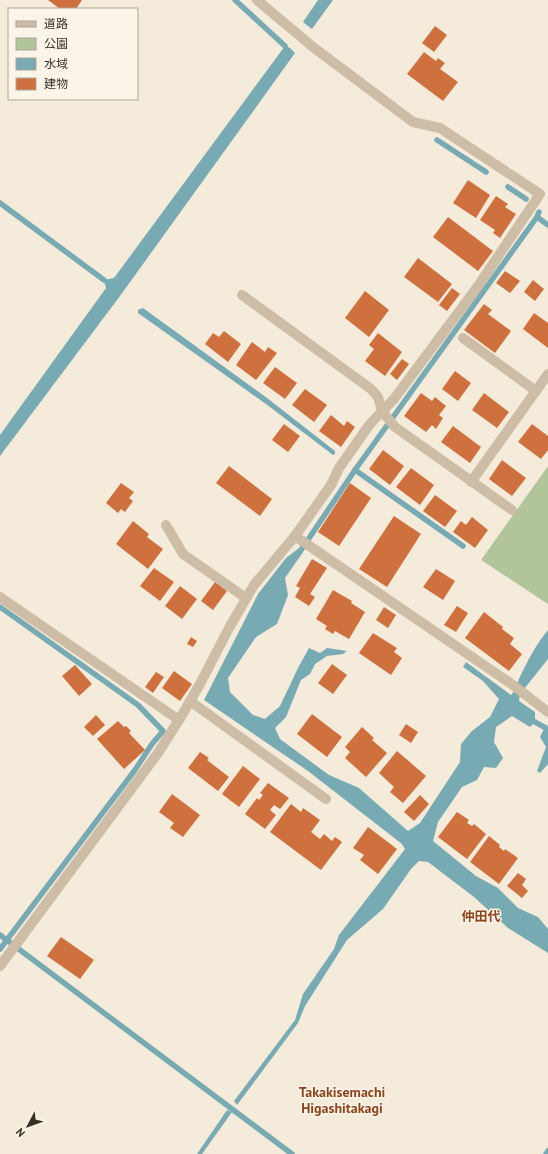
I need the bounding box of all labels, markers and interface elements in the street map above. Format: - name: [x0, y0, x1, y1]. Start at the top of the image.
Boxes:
- legend: [8, 8, 138, 100]
- text: 道路: [44, 16, 68, 31]
- text: 公園: [44, 36, 68, 51]
- text: 水域: [44, 56, 68, 71]
- text: 建物: [44, 76, 68, 91]
- district label: 仲田代: [461, 908, 501, 925]
- district label: Takakisemachi Higashitakagi: [299, 1083, 386, 1117]
- north arrow: [8, 1106, 48, 1146]
- text: N: [13, 1125, 28, 1140]

